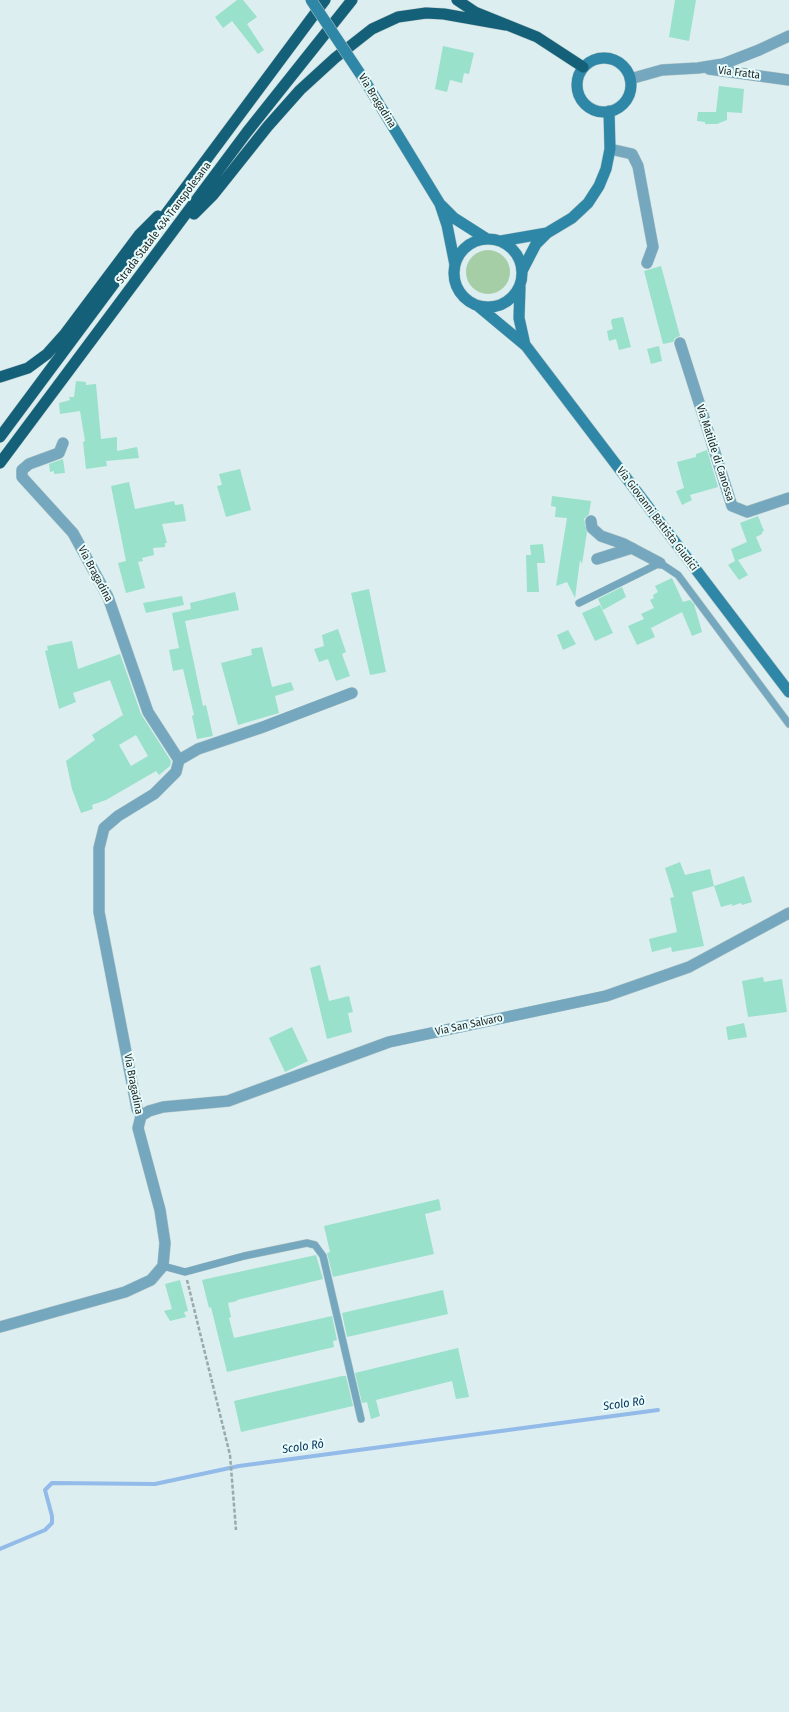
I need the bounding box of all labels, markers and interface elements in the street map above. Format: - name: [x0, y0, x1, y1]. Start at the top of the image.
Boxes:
- street label: Via Fratta: [717, 64, 761, 82]
- street label: Via Bragadina: [355, 71, 399, 131]
- street label: Strada Statale 434 Transpolesana: [114, 159, 214, 287]
- street label: Via Matilde di Canossa: [693, 403, 737, 503]
- street label: Via Giovanni Battista Giudici: [614, 464, 700, 574]
- street label: Via Bragadina: [75, 544, 115, 604]
- street label: Via San Salvaro: [434, 1011, 504, 1039]
- street label: Via Bragadina: [121, 1053, 145, 1115]
- water label: Scolo Rò: [602, 1394, 646, 1414]
- water label: Scolo Rò: [281, 1437, 325, 1457]

